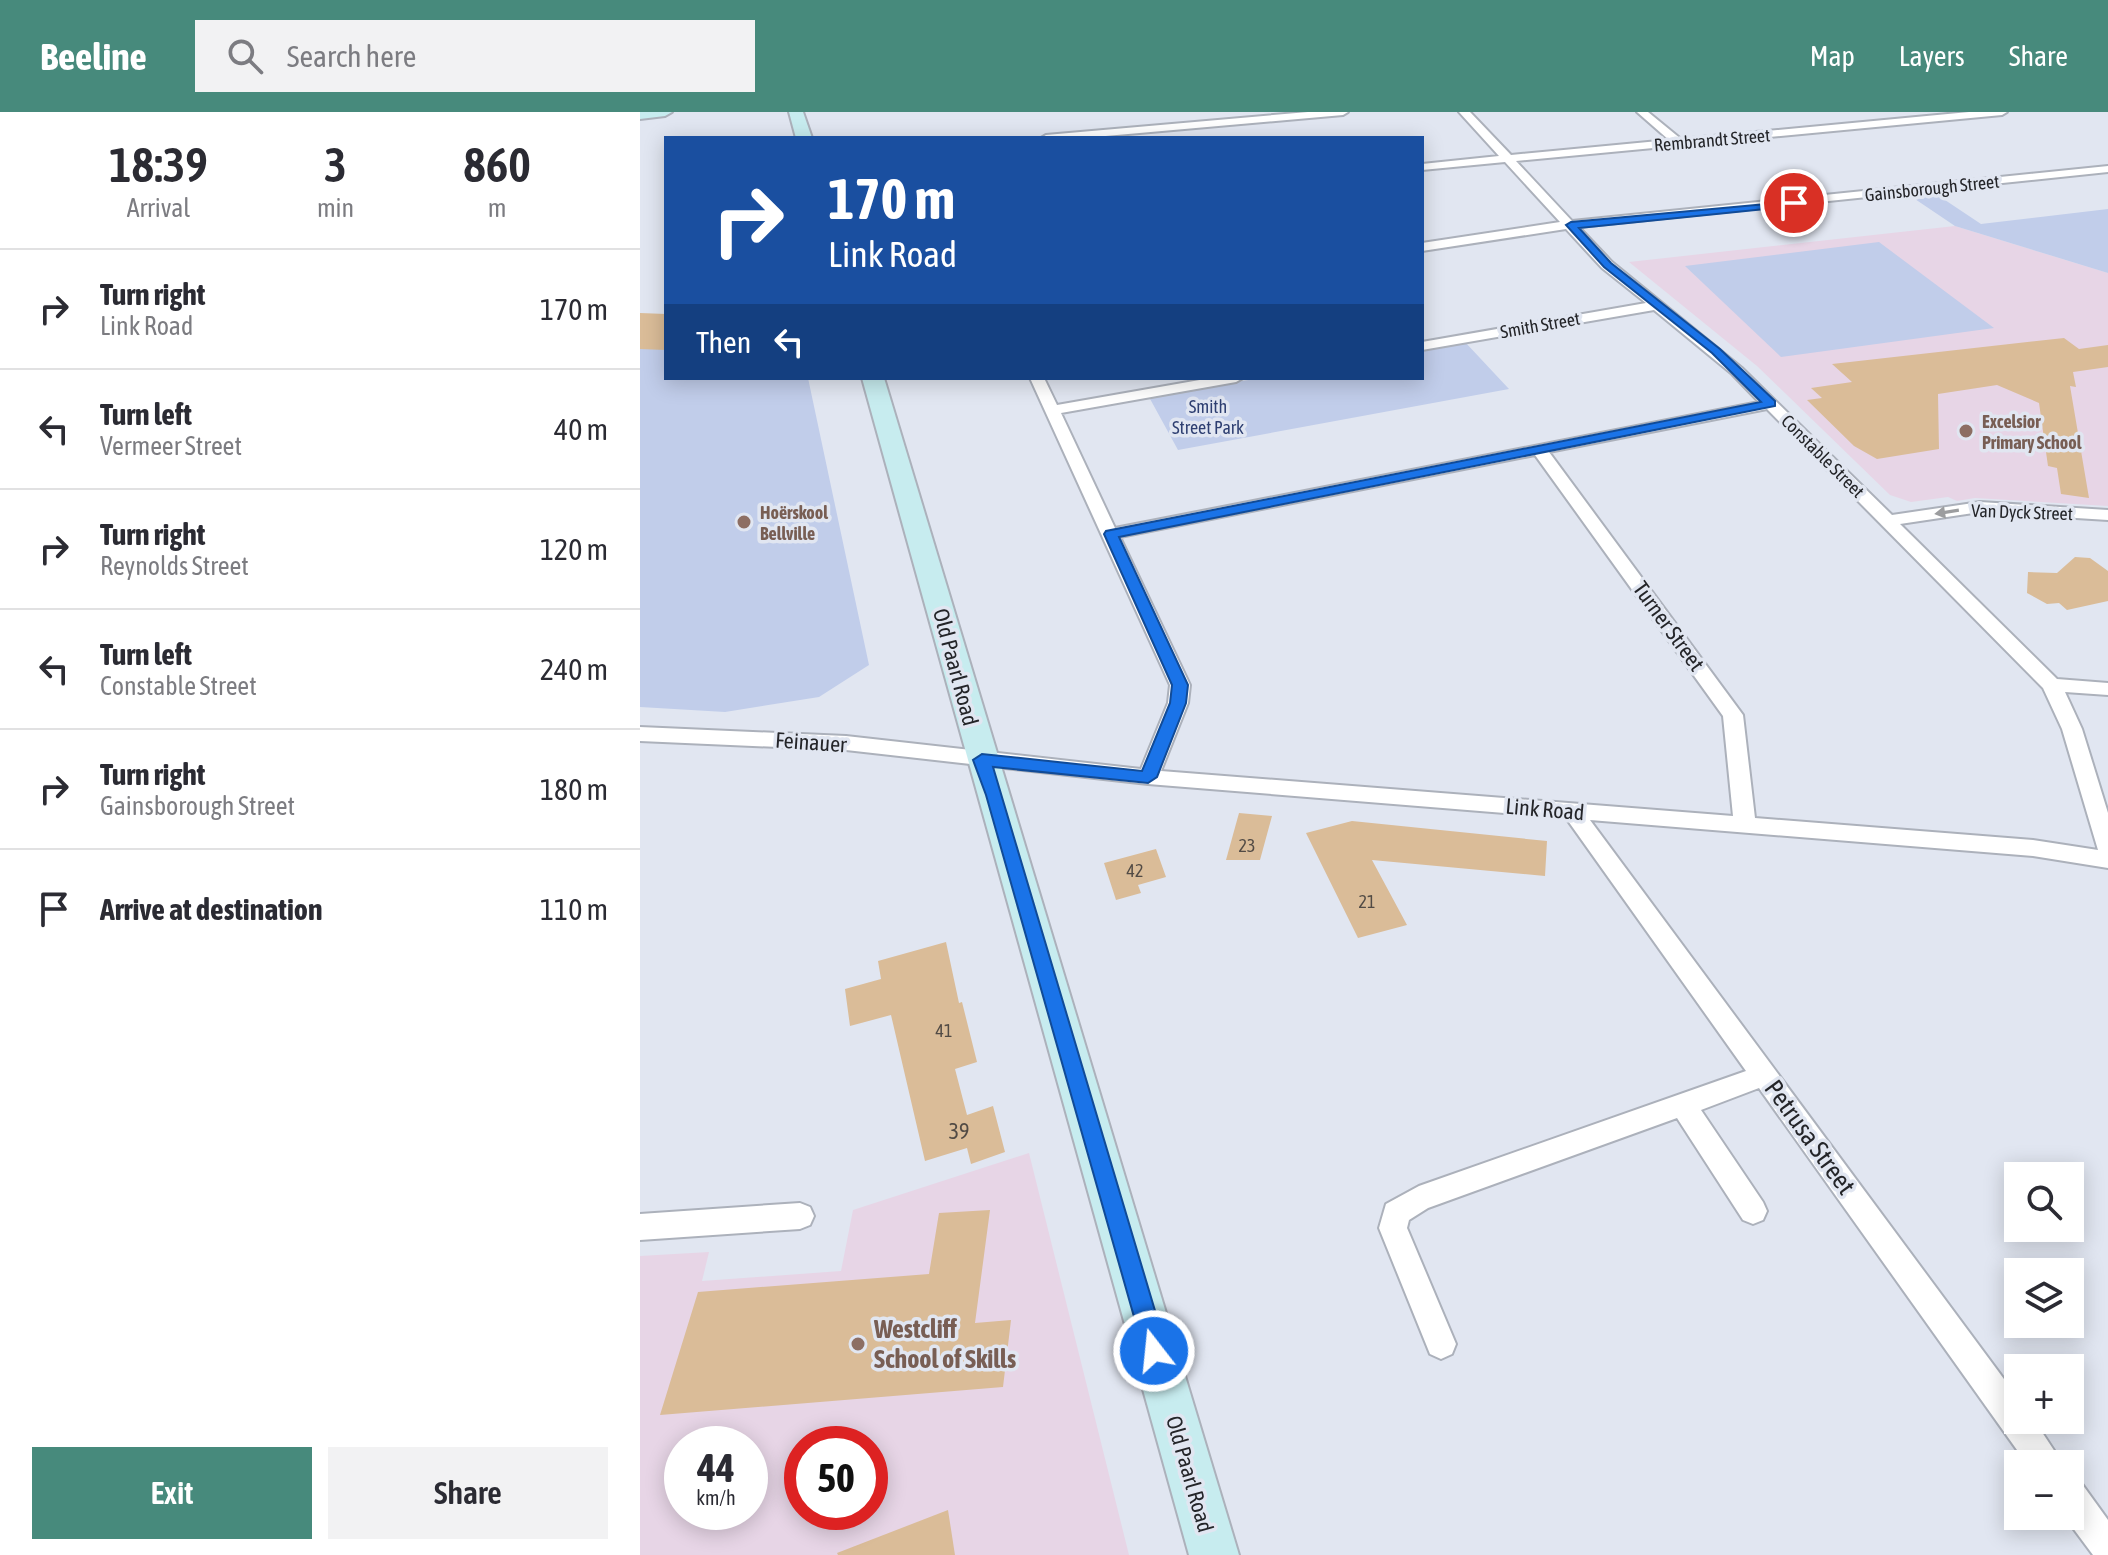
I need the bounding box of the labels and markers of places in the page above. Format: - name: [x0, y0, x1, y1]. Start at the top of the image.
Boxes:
- pin: [1760, 169, 1828, 237]
- place label: Excelsior Primary School: [1982, 411, 2082, 453]
- marker: Excelsior Primary School: [1957, 422, 1975, 440]
- place label: Hoërskool Bellville: [760, 502, 828, 544]
- marker: Hoërskool Bellville: [735, 513, 753, 531]
- place label: Westcliff School of Skills: [873, 1314, 1016, 1374]
- marker: Westcliff School of Skills: [849, 1335, 867, 1353]

